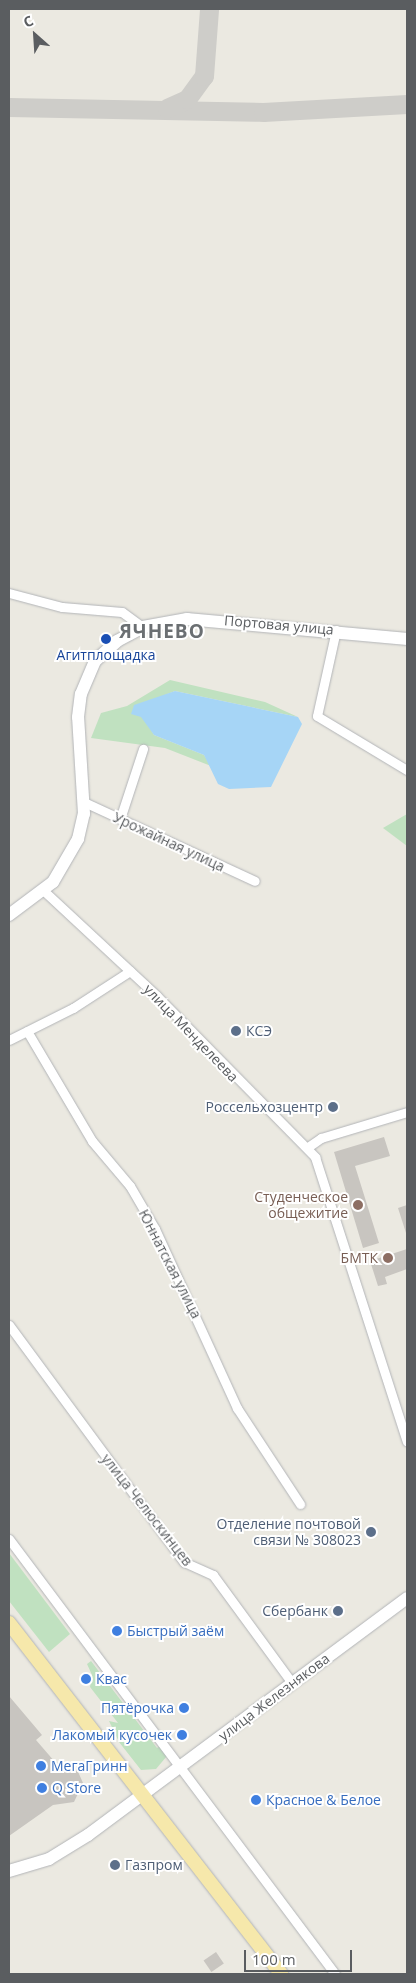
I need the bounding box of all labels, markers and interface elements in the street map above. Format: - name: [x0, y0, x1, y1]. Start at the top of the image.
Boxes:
- north arrow: [10, 10, 60, 60]
- text: С: [20, 11, 36, 32]
- street label: Портовая улица: [224, 612, 334, 638]
- district label: ЯЧНЕВО: [118, 621, 206, 643]
- marker: Агитплощадка: [100, 633, 112, 645]
- place label: Агитплощадка: [57, 647, 155, 663]
- street label: Урожайная улица: [111, 809, 227, 875]
- street label: улица Менделеева: [140, 981, 242, 1085]
- place label: КСЭ: [246, 1023, 272, 1039]
- marker: КСЭ: [230, 1025, 242, 1037]
- place label: Россельхозцентр: [205, 1099, 323, 1115]
- marker: Россельхозцентр: [327, 1101, 339, 1113]
- place label: Студенческое общежитие: [254, 1189, 348, 1222]
- marker: Студенческое общежитие: [352, 1199, 364, 1211]
- street label: Юннатская улица: [135, 1207, 205, 1321]
- place label: БМТК: [341, 1250, 378, 1266]
- marker: БМТК: [382, 1252, 394, 1264]
- street label: улица Челюскинцев: [98, 1451, 196, 1569]
- place label: Отделение почтовой связи № 308023: [217, 1516, 361, 1548]
- marker: Отделение почтовой связи № 308023: [365, 1526, 377, 1538]
- place label: Сбербанк: [262, 1603, 328, 1619]
- marker: Сбербанк: [332, 1605, 344, 1617]
- place label: Быстрый заём: [127, 1623, 224, 1639]
- marker: Быстрый заём: [111, 1625, 123, 1637]
- street label: улица Железнякова: [215, 1650, 333, 1744]
- place label: Квас: [96, 1671, 127, 1687]
- marker: Квас: [80, 1673, 92, 1685]
- place label: Пятёрочка: [101, 1700, 174, 1716]
- marker: Пятёрочка: [178, 1702, 190, 1714]
- place label: Лакомый кусочек: [52, 1727, 172, 1743]
- marker: Лакомый кусочек: [176, 1729, 188, 1741]
- place label: МегаГринн: [51, 1758, 128, 1774]
- marker: МегаГринн: [35, 1760, 47, 1772]
- place label: Q Store: [52, 1780, 101, 1796]
- marker: Q Store: [36, 1782, 48, 1794]
- place label: Красное & Белое: [266, 1792, 381, 1808]
- marker: Красное & Белое: [250, 1794, 262, 1806]
- place label: Газпром: [125, 1857, 183, 1873]
- marker: Газпром: [109, 1859, 121, 1871]
- scale bar: [246, 1940, 354, 1972]
- text: 100 m: [252, 1949, 296, 1969]

